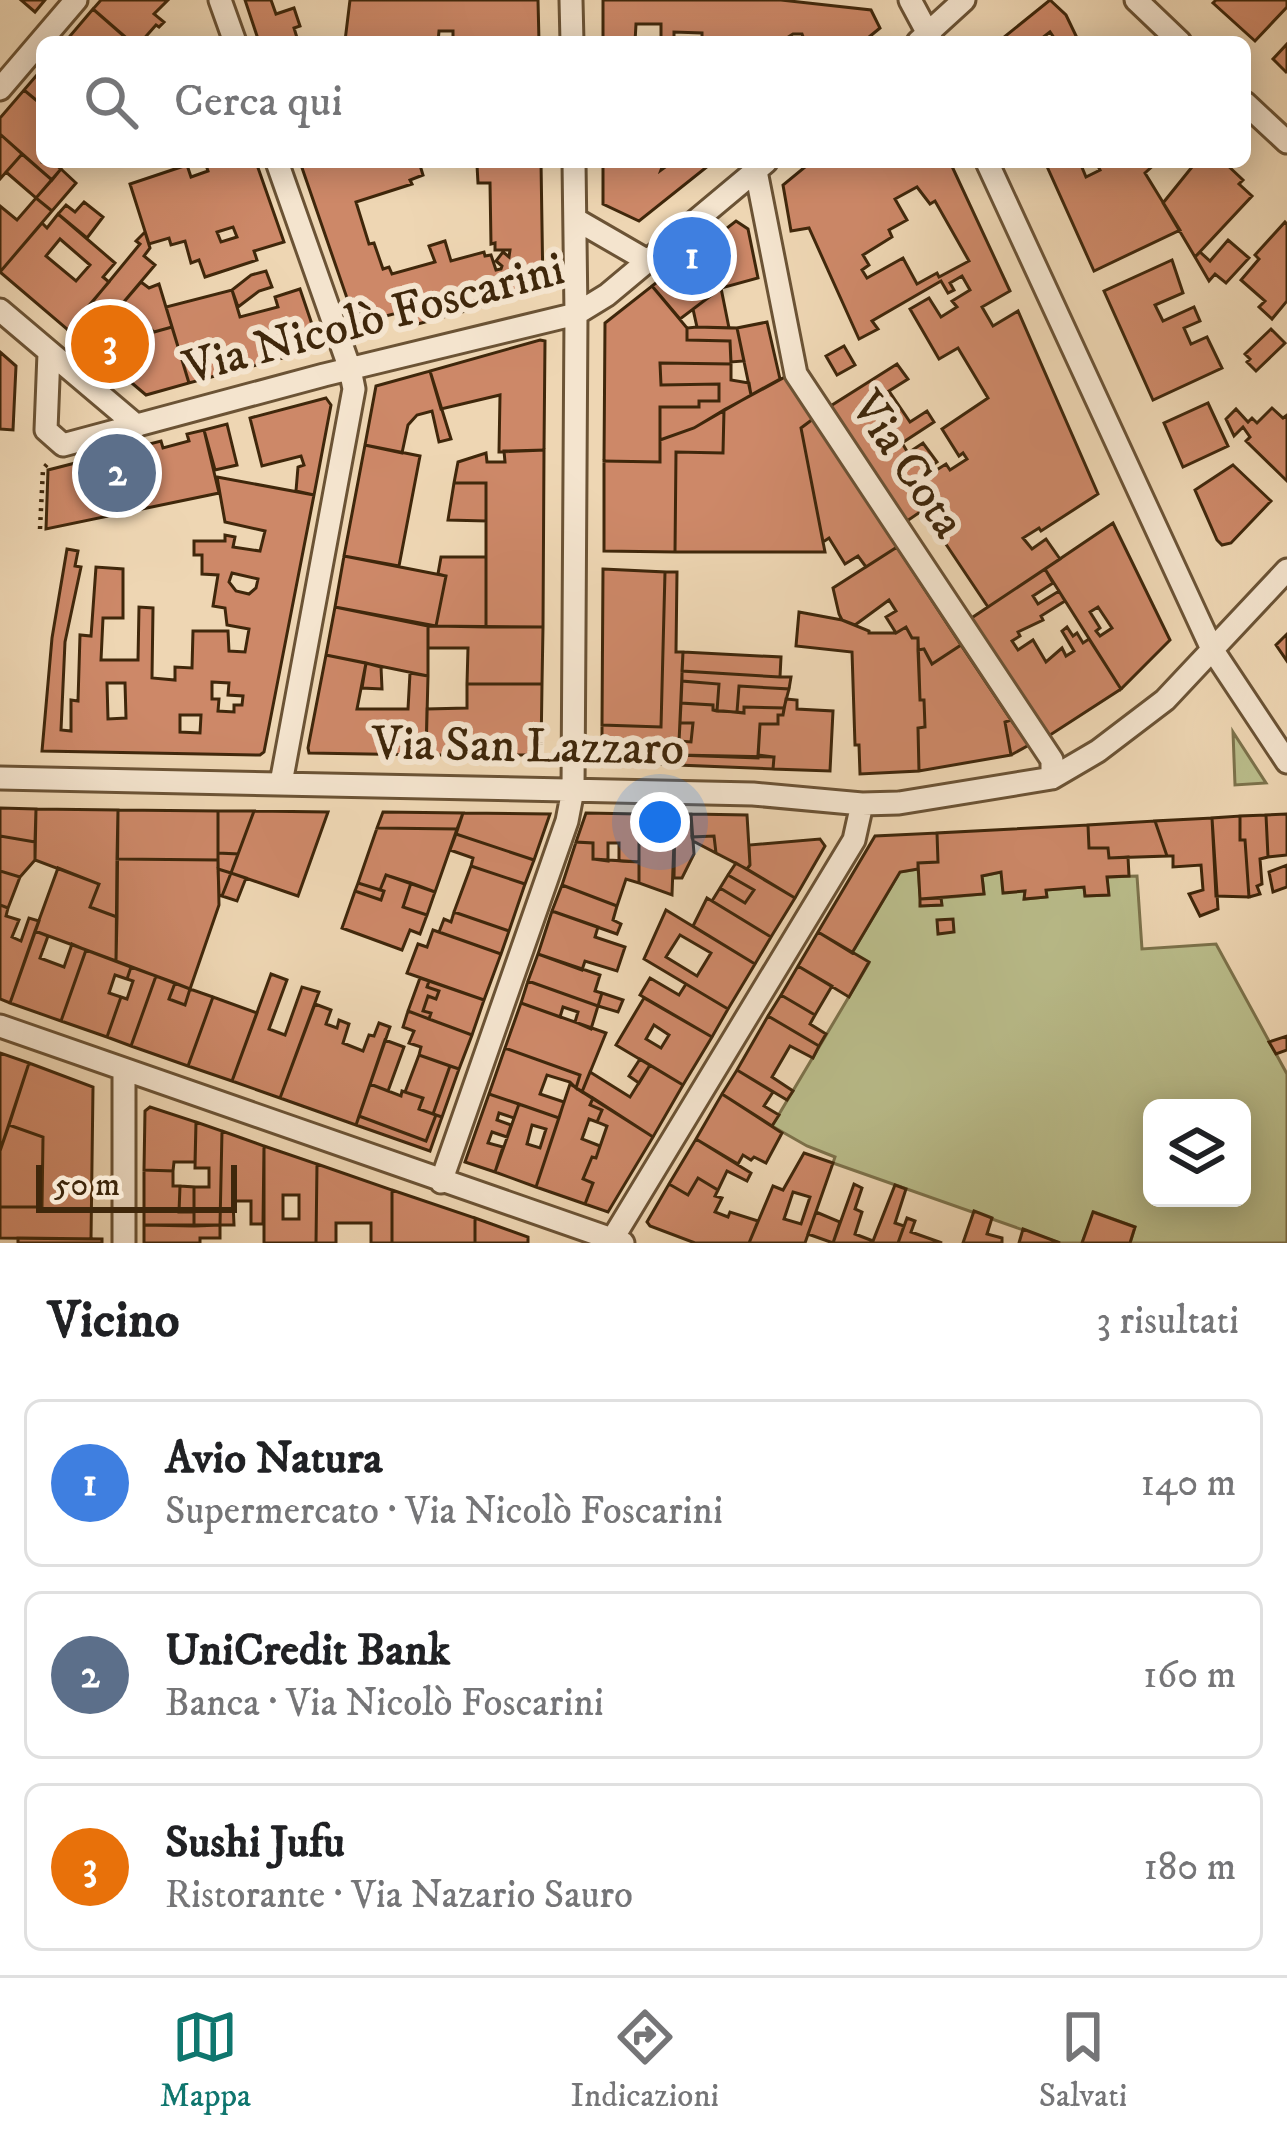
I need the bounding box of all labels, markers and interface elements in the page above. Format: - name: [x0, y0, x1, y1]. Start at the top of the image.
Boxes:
- search box: [36, 36, 1251, 168]
- icon: search: [78, 69, 144, 135]
- text: Cerca qui: [174, 74, 343, 130]
- pin: 1: [653, 211, 731, 301]
- street label: Via Nicolò Foscarini: [176, 239, 571, 399]
- pin: 3: [71, 299, 149, 389]
- street label: Via Cota: [836, 379, 978, 550]
- pin: 2: [78, 428, 156, 518]
- street label: Via San Lazzaro: [370, 714, 685, 780]
- your location: [630, 792, 690, 852]
- map controls: [1143, 1099, 1251, 1207]
- button: layers: [1143, 1099, 1251, 1207]
- scale bar: [36, 1159, 237, 1212]
- text: 50 m: [54, 1165, 120, 1206]
- text: Vicino: [48, 1289, 179, 1353]
- text: 3 risultati: [1097, 1297, 1239, 1346]
- text: Avio Natura: [165, 1431, 383, 1487]
- text: 1: [83, 1459, 97, 1508]
- text: 140 m: [1141, 1459, 1236, 1508]
- text: Supermercato · Via Nicolò Foscarini: [165, 1487, 723, 1536]
- text: UniCredit Bank: [165, 1623, 450, 1679]
- text: 2: [80, 1651, 100, 1700]
- text: 160 m: [1143, 1651, 1236, 1700]
- text: Banca · Via Nicolò Foscarini: [165, 1679, 604, 1728]
- text: Sushi Jufu: [165, 1815, 345, 1871]
- text: 3: [83, 1843, 97, 1892]
- text: 180 m: [1144, 1843, 1236, 1892]
- text: Ristorante · Via Nazario Sauro: [165, 1871, 633, 1920]
- tab: Mappa: [160, 2004, 251, 2117]
- tab: Indicazioni: [571, 2004, 719, 2117]
- tab: Salvati: [1039, 2004, 1127, 2117]

